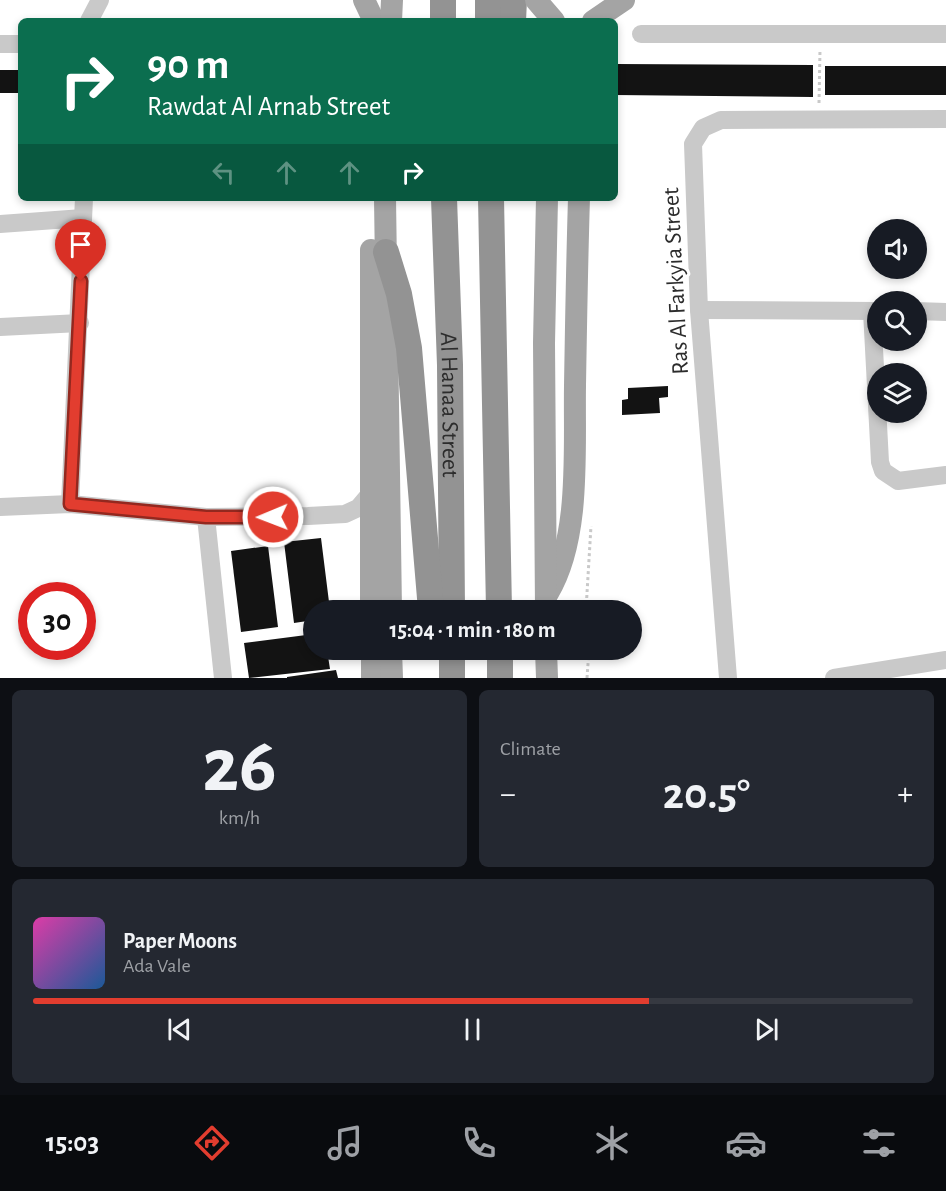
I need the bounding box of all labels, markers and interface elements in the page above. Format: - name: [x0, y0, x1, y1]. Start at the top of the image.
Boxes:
- icon: right: [48, 42, 126, 120]
- text: 90 m: [147, 44, 229, 86]
- text: Rawdat Al Arnab Street: [147, 93, 390, 120]
- icon: left: [207, 156, 240, 189]
- icon: ahead: [270, 156, 303, 189]
- icon: ahead: [333, 156, 366, 189]
- icon: right: [396, 156, 429, 189]
- street label: Ras Al Farkyia Street: [659, 186, 693, 375]
- pin: [55, 219, 106, 281]
- map controls: [867, 219, 927, 423]
- button: sound: [867, 219, 927, 279]
- icon: arrive: [64, 228, 97, 261]
- button: search: [867, 291, 927, 351]
- street label: Al Hanaa Street: [436, 332, 462, 478]
- button: layers: [867, 363, 927, 423]
- position arrow: [241, 485, 305, 549]
- speed limit sign: 30: [18, 582, 96, 660]
- text: 15:04 · 1 min · 180 m: [389, 619, 556, 641]
- text: 26: [202, 728, 277, 806]
- text: Climate: [500, 739, 561, 759]
- text: 20.5°: [663, 772, 750, 817]
- text: −: [500, 778, 516, 811]
- text: +: [897, 778, 913, 811]
- text: km/h: [219, 808, 260, 828]
- text: Paper Moons: [123, 930, 237, 952]
- text: Ada Vale: [123, 956, 191, 976]
- icon: previous: [163, 1013, 196, 1046]
- icon: pause: [456, 1013, 489, 1046]
- icon: next: [750, 1013, 783, 1046]
- icon: directions: [191, 1122, 233, 1164]
- icon: music: [324, 1122, 366, 1164]
- icon: phone: [458, 1122, 500, 1164]
- icon: climate: [591, 1122, 633, 1164]
- icon: car: [725, 1122, 767, 1164]
- icon: filters: [858, 1122, 900, 1164]
- text: 15:03: [46, 1129, 99, 1156]

